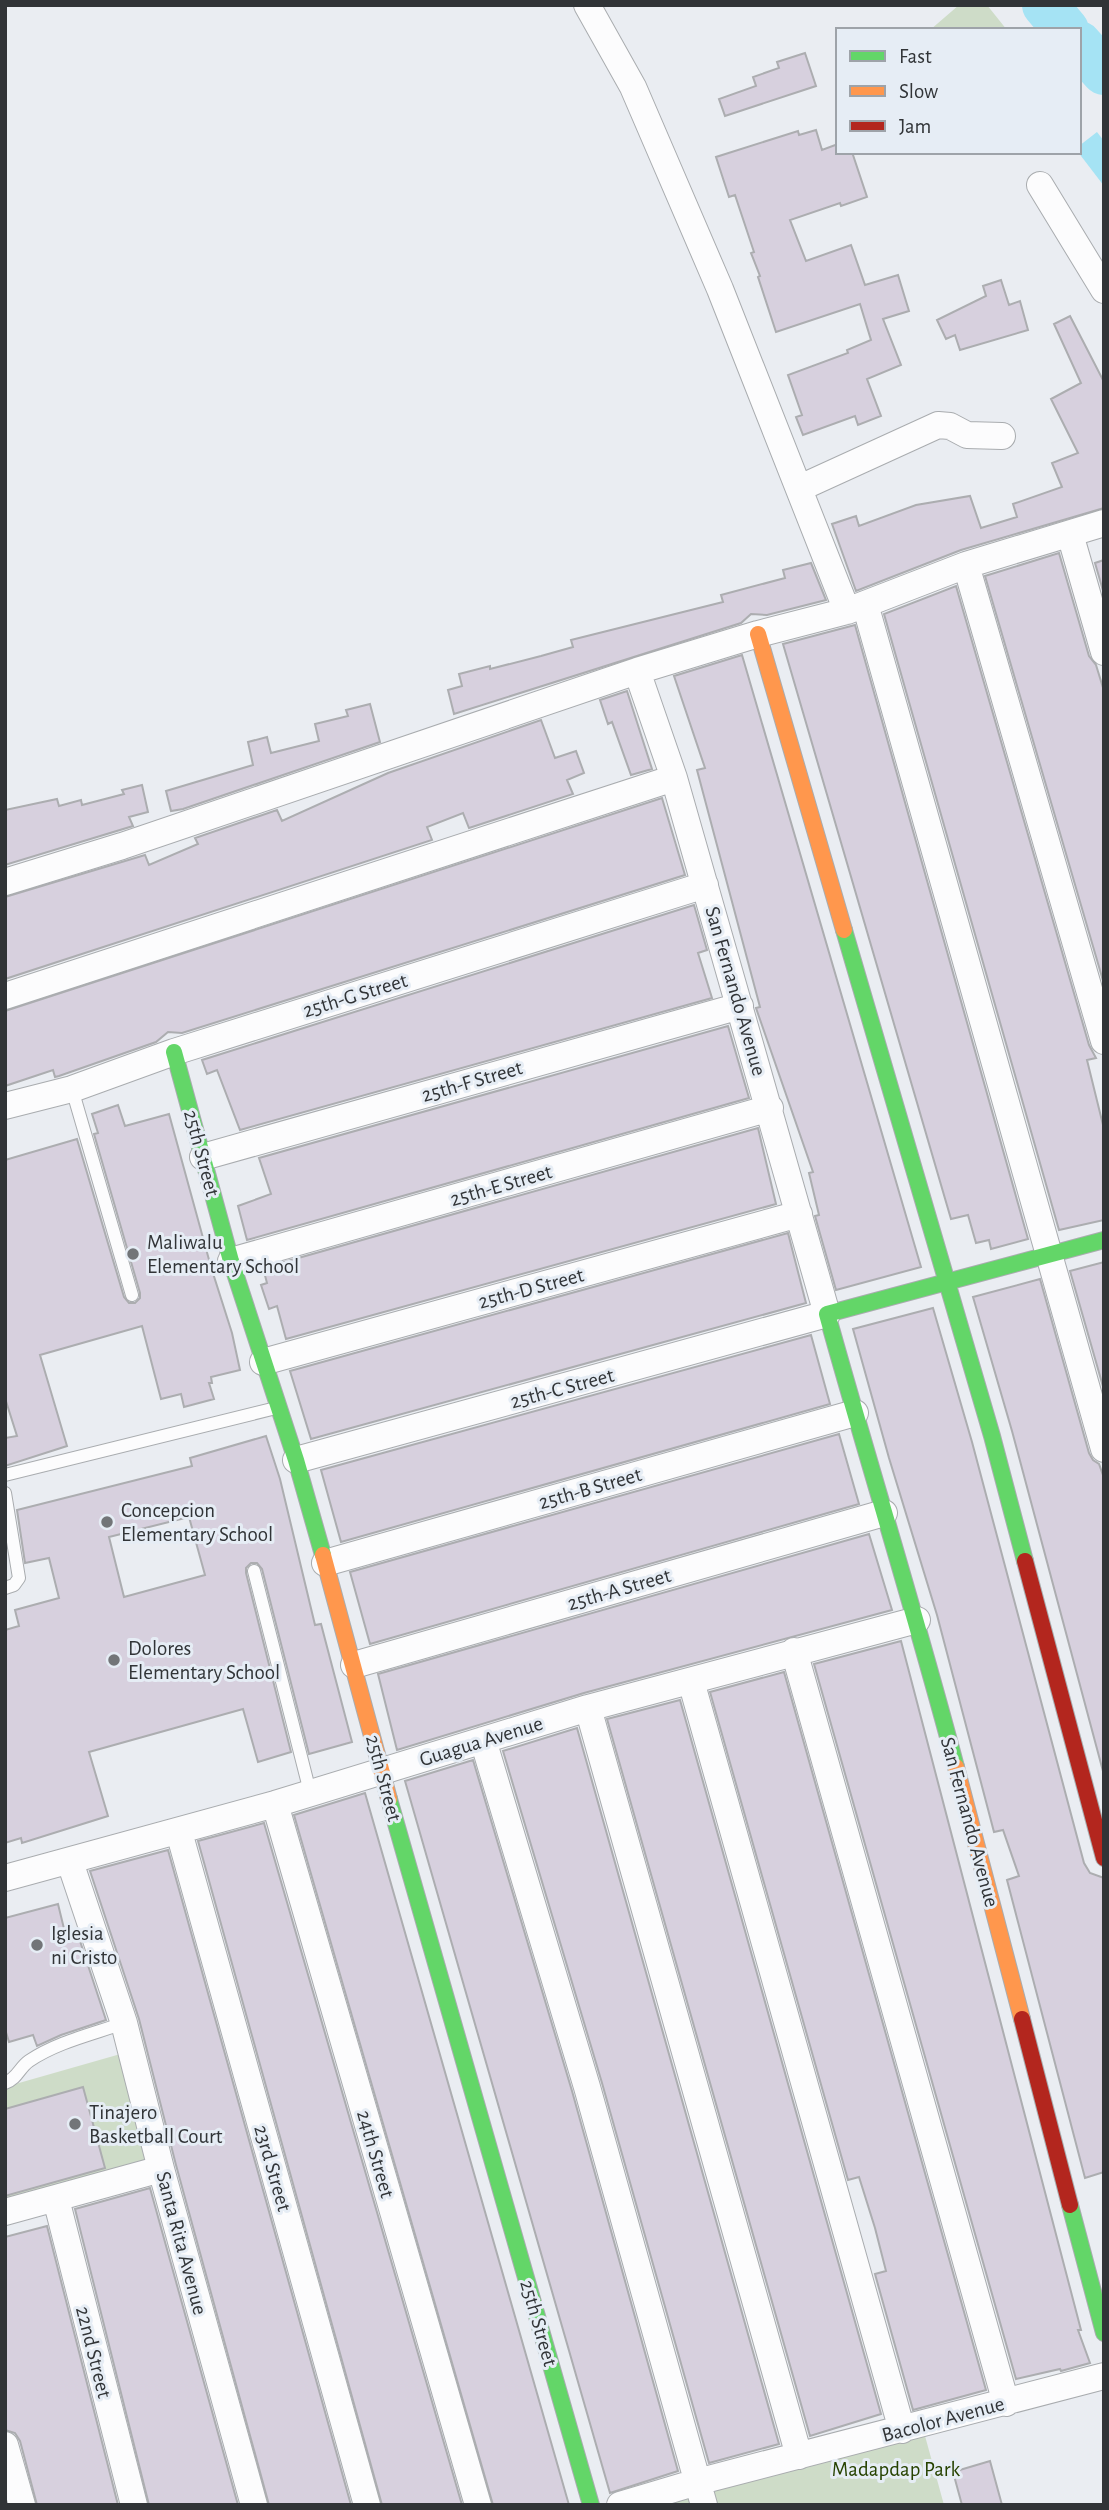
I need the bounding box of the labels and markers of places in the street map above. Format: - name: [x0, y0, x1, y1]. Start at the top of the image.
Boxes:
- place label: Maliwalu Elementary School: [147, 1232, 299, 1277]
- marker: Maliwalu Elementary School: [125, 1246, 141, 1262]
- place label: Concepcion Elementary School: [121, 1500, 273, 1545]
- marker: Concepcion Elementary School: [99, 1514, 115, 1530]
- place label: Dolores Elementary School: [128, 1638, 280, 1683]
- marker: Dolores Elementary School: [106, 1652, 122, 1668]
- place label: Iglesia ni Cristo: [51, 1923, 117, 1968]
- marker: Iglesia ni Cristo: [29, 1937, 45, 1953]
- place label: Tinajero Basketball Court: [89, 2102, 223, 2147]
- marker: Tinajero Basketball Court: [67, 2116, 83, 2132]

